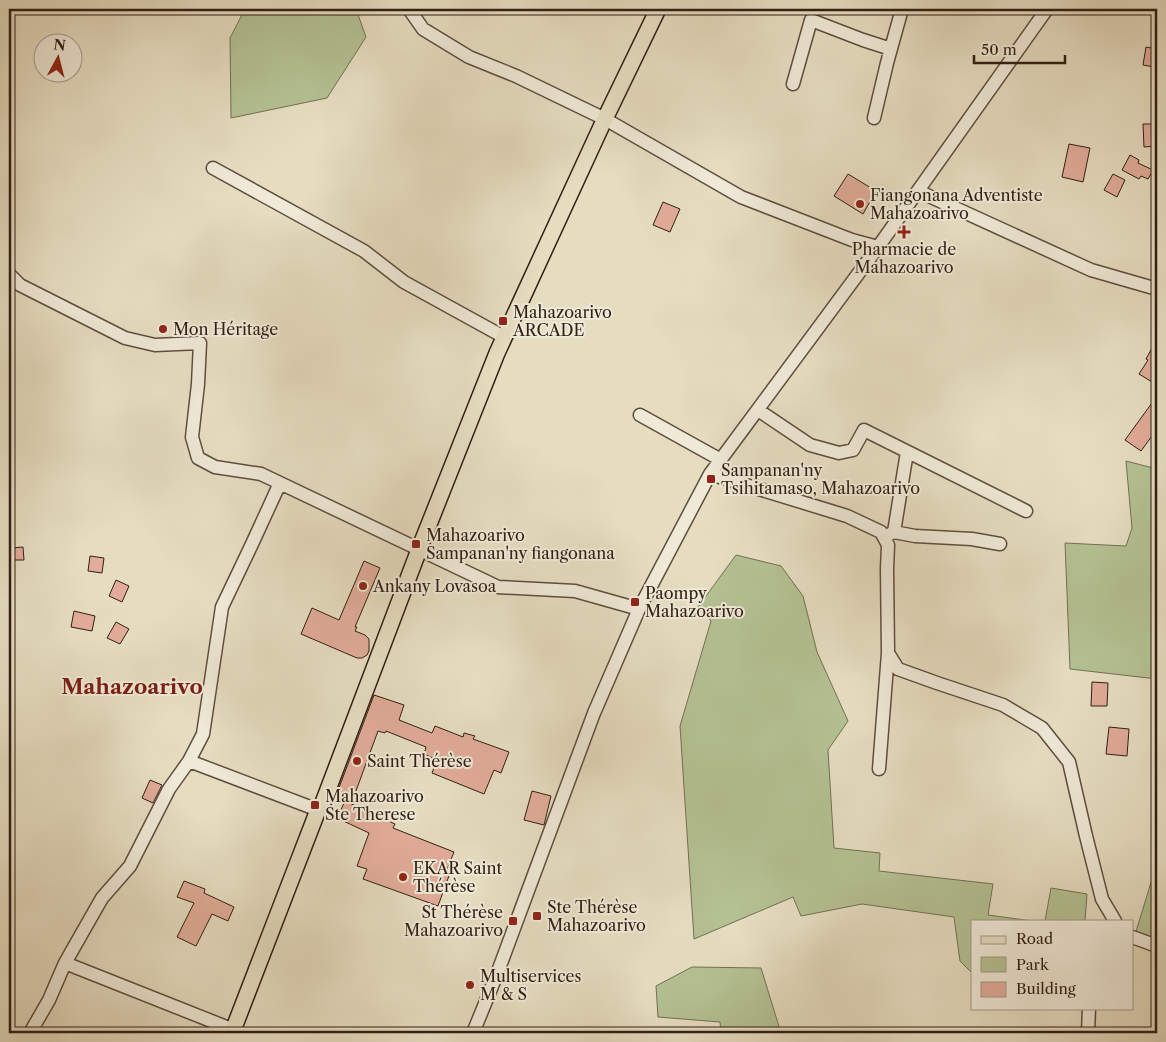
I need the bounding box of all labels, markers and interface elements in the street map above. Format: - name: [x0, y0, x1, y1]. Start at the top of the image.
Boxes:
- north arrow: [32, 32, 82, 82]
- scale bar: [974, 32, 1065, 64]
- text: N: [52, 35, 67, 55]
- text: 50 m: [981, 40, 1017, 59]
- place label: Fiangonana Adventiste Mahazoarivo: [870, 185, 1043, 223]
- marker: Fiangonana Adventiste Mahazoarivo: [854, 198, 866, 210]
- marker: Pharmacie de Mahazoarivo: [898, 226, 910, 238]
- place label: Pharmacie de Mahazoarivo: [852, 239, 956, 277]
- place label: Mahazoarivo ARCADE: [512, 302, 612, 340]
- marker: Mahazoarivo ARCADE: [497, 315, 509, 327]
- place label: Mon Héritage: [173, 319, 278, 339]
- marker: Mon Héritage: [157, 323, 169, 335]
- place label: Sampanan'ny Tsihitamaso, Mahazoarivo: [721, 460, 920, 498]
- marker: Sampanan'ny Tsihitamaso, Mahazoarivo: [705, 473, 717, 485]
- place label: Mahazoarivo Sampanan'ny fiangonana: [426, 525, 615, 563]
- marker: Mahazoarivo Sampanan'ny fiangonana: [410, 538, 422, 550]
- place label: Ankany Lovasoa: [372, 576, 497, 596]
- marker: Ankany Lovasoa: [357, 580, 369, 592]
- place label: Paompy Mahazoarivo: [645, 583, 744, 621]
- marker: Paompy Mahazoarivo: [629, 596, 641, 608]
- district label: Mahazoarivo: [61, 674, 203, 699]
- place label: Saint Thérèse: [367, 751, 472, 771]
- marker: Saint Thérèse: [351, 755, 363, 767]
- place label: Mahazoarivo Ste Therese: [325, 786, 424, 824]
- marker: Mahazoarivo Ste Therese: [309, 799, 321, 811]
- place label: EKAR Saint Thérèse: [413, 858, 502, 896]
- marker: EKAR Saint Thérèse: [397, 871, 409, 883]
- place label: Ste Thérèse Mahazoarivo: [547, 897, 646, 935]
- place label: St Thérèse Mahazoarivo: [404, 902, 503, 940]
- marker: Ste Thérèse Mahazoarivo: [531, 910, 543, 922]
- marker: St Thérèse Mahazoarivo: [507, 915, 519, 927]
- legend: [971, 920, 1134, 1010]
- text: Road: [1016, 929, 1053, 948]
- text: Park: [1016, 955, 1050, 974]
- place label: Multiservices M & S: [480, 966, 582, 1004]
- marker: Multiservices M & S: [464, 979, 476, 991]
- text: Building: [1016, 979, 1076, 998]

